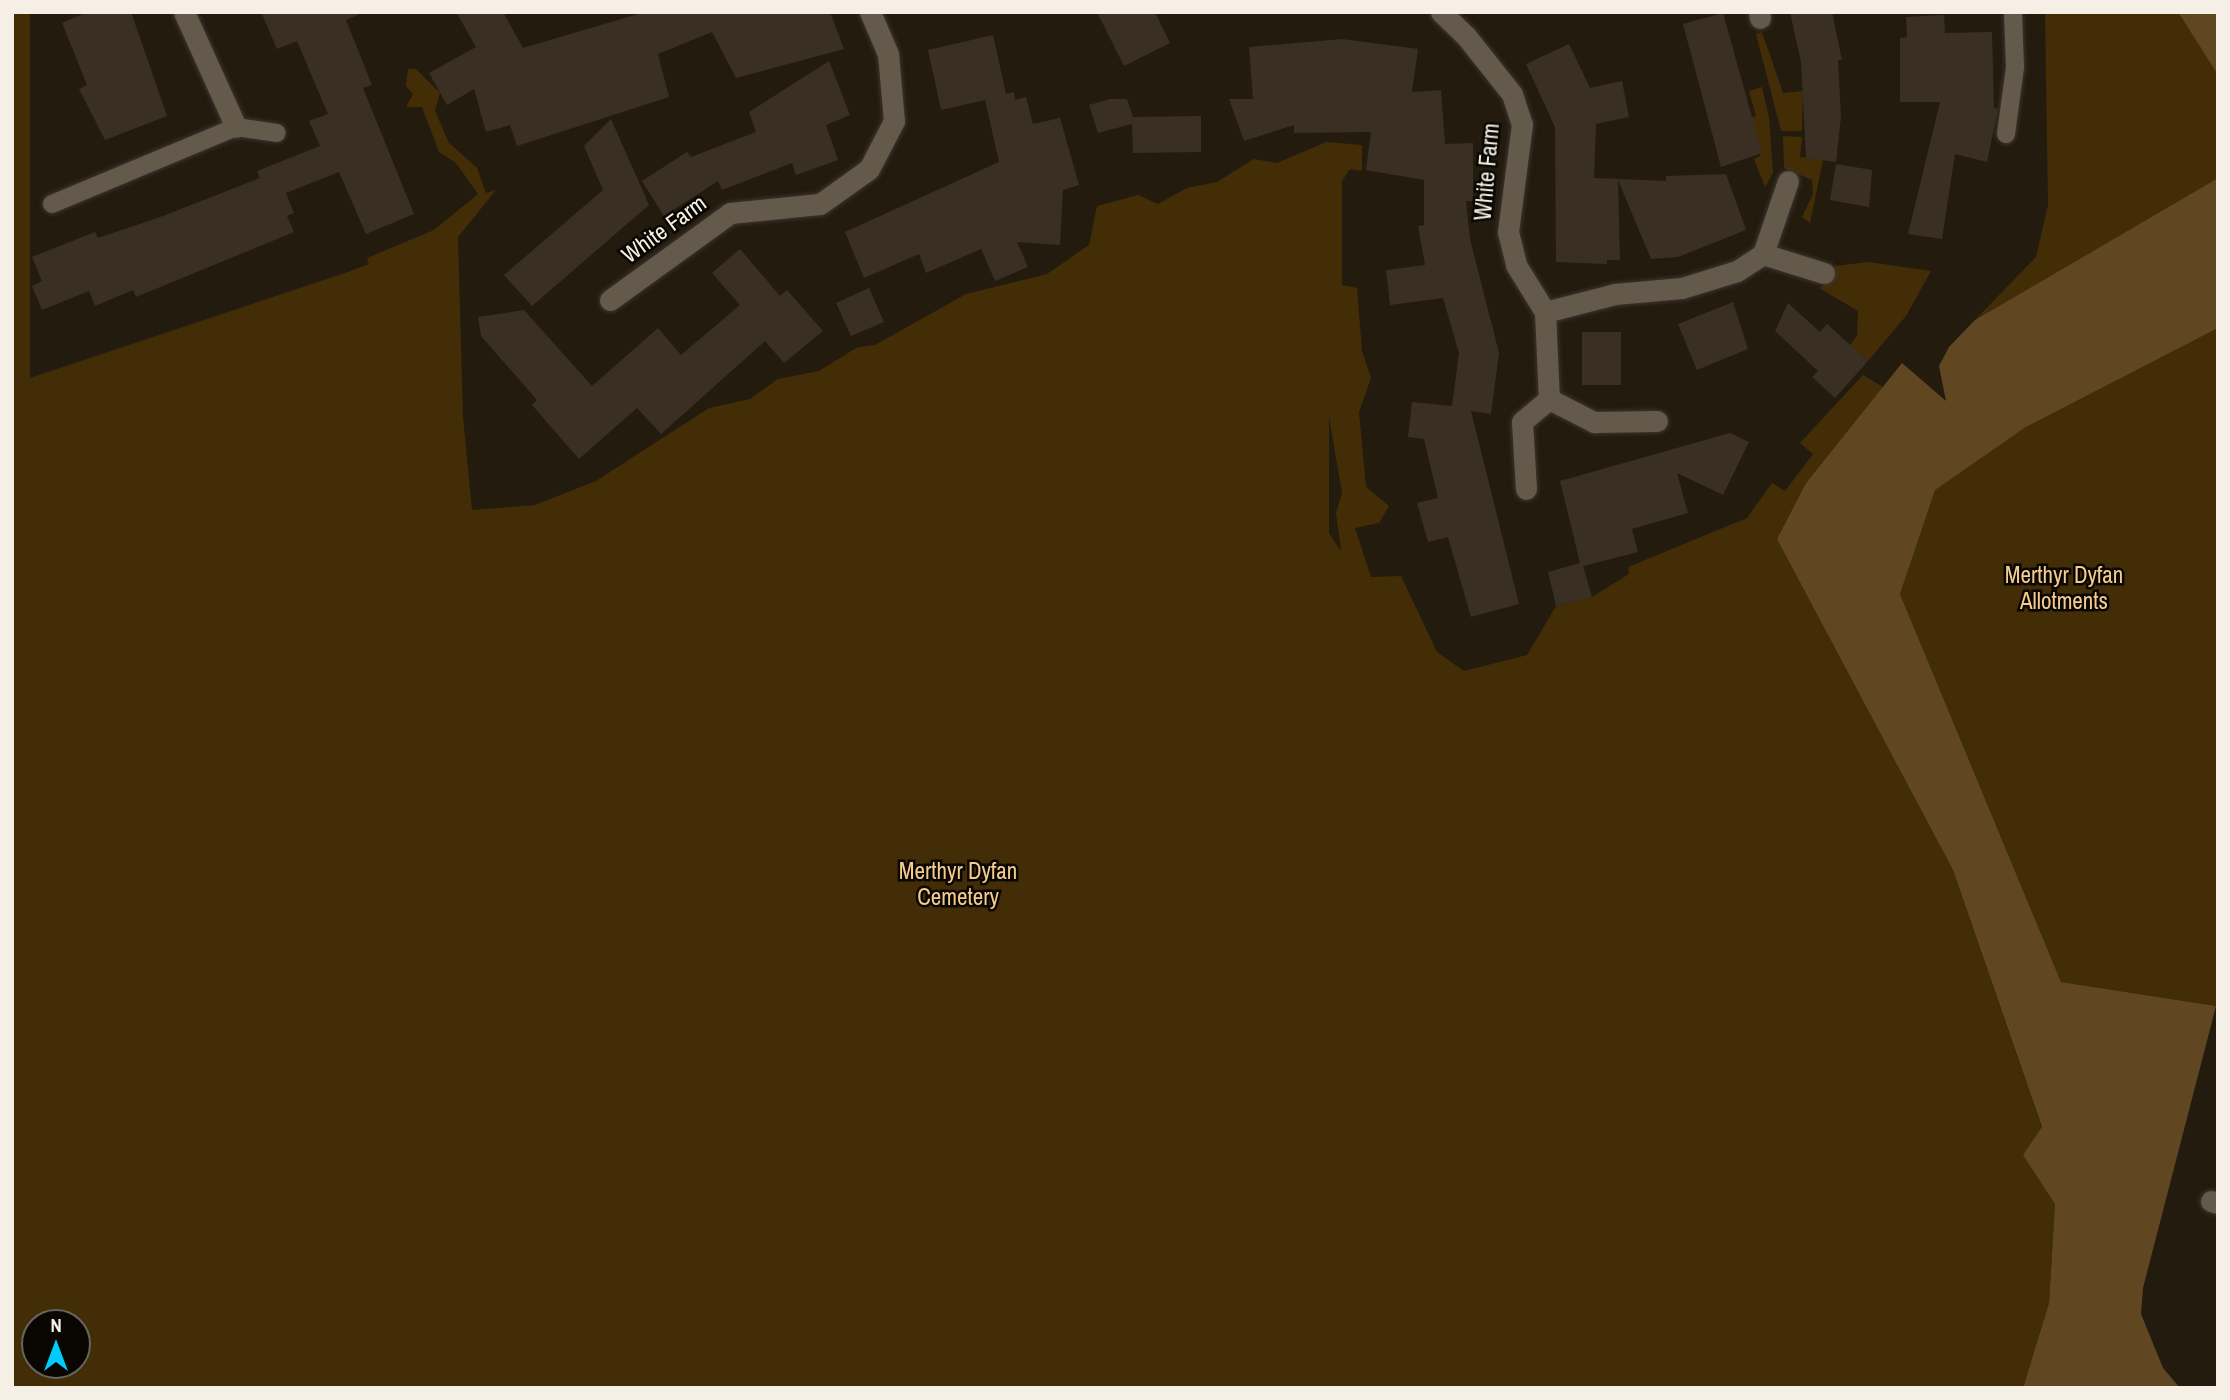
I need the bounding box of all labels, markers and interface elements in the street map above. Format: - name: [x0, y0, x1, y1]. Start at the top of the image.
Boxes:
- street label: White Farm: [1469, 122, 1505, 222]
- street label: White Farm: [616, 189, 712, 269]
- park label: Merthyr Dyfan Allotments: [2005, 561, 2123, 615]
- park label: Merthyr Dyfan Cemetery: [899, 857, 1017, 911]
- north arrow: [21, 1309, 91, 1379]
- text: N: [50, 1312, 62, 1338]

